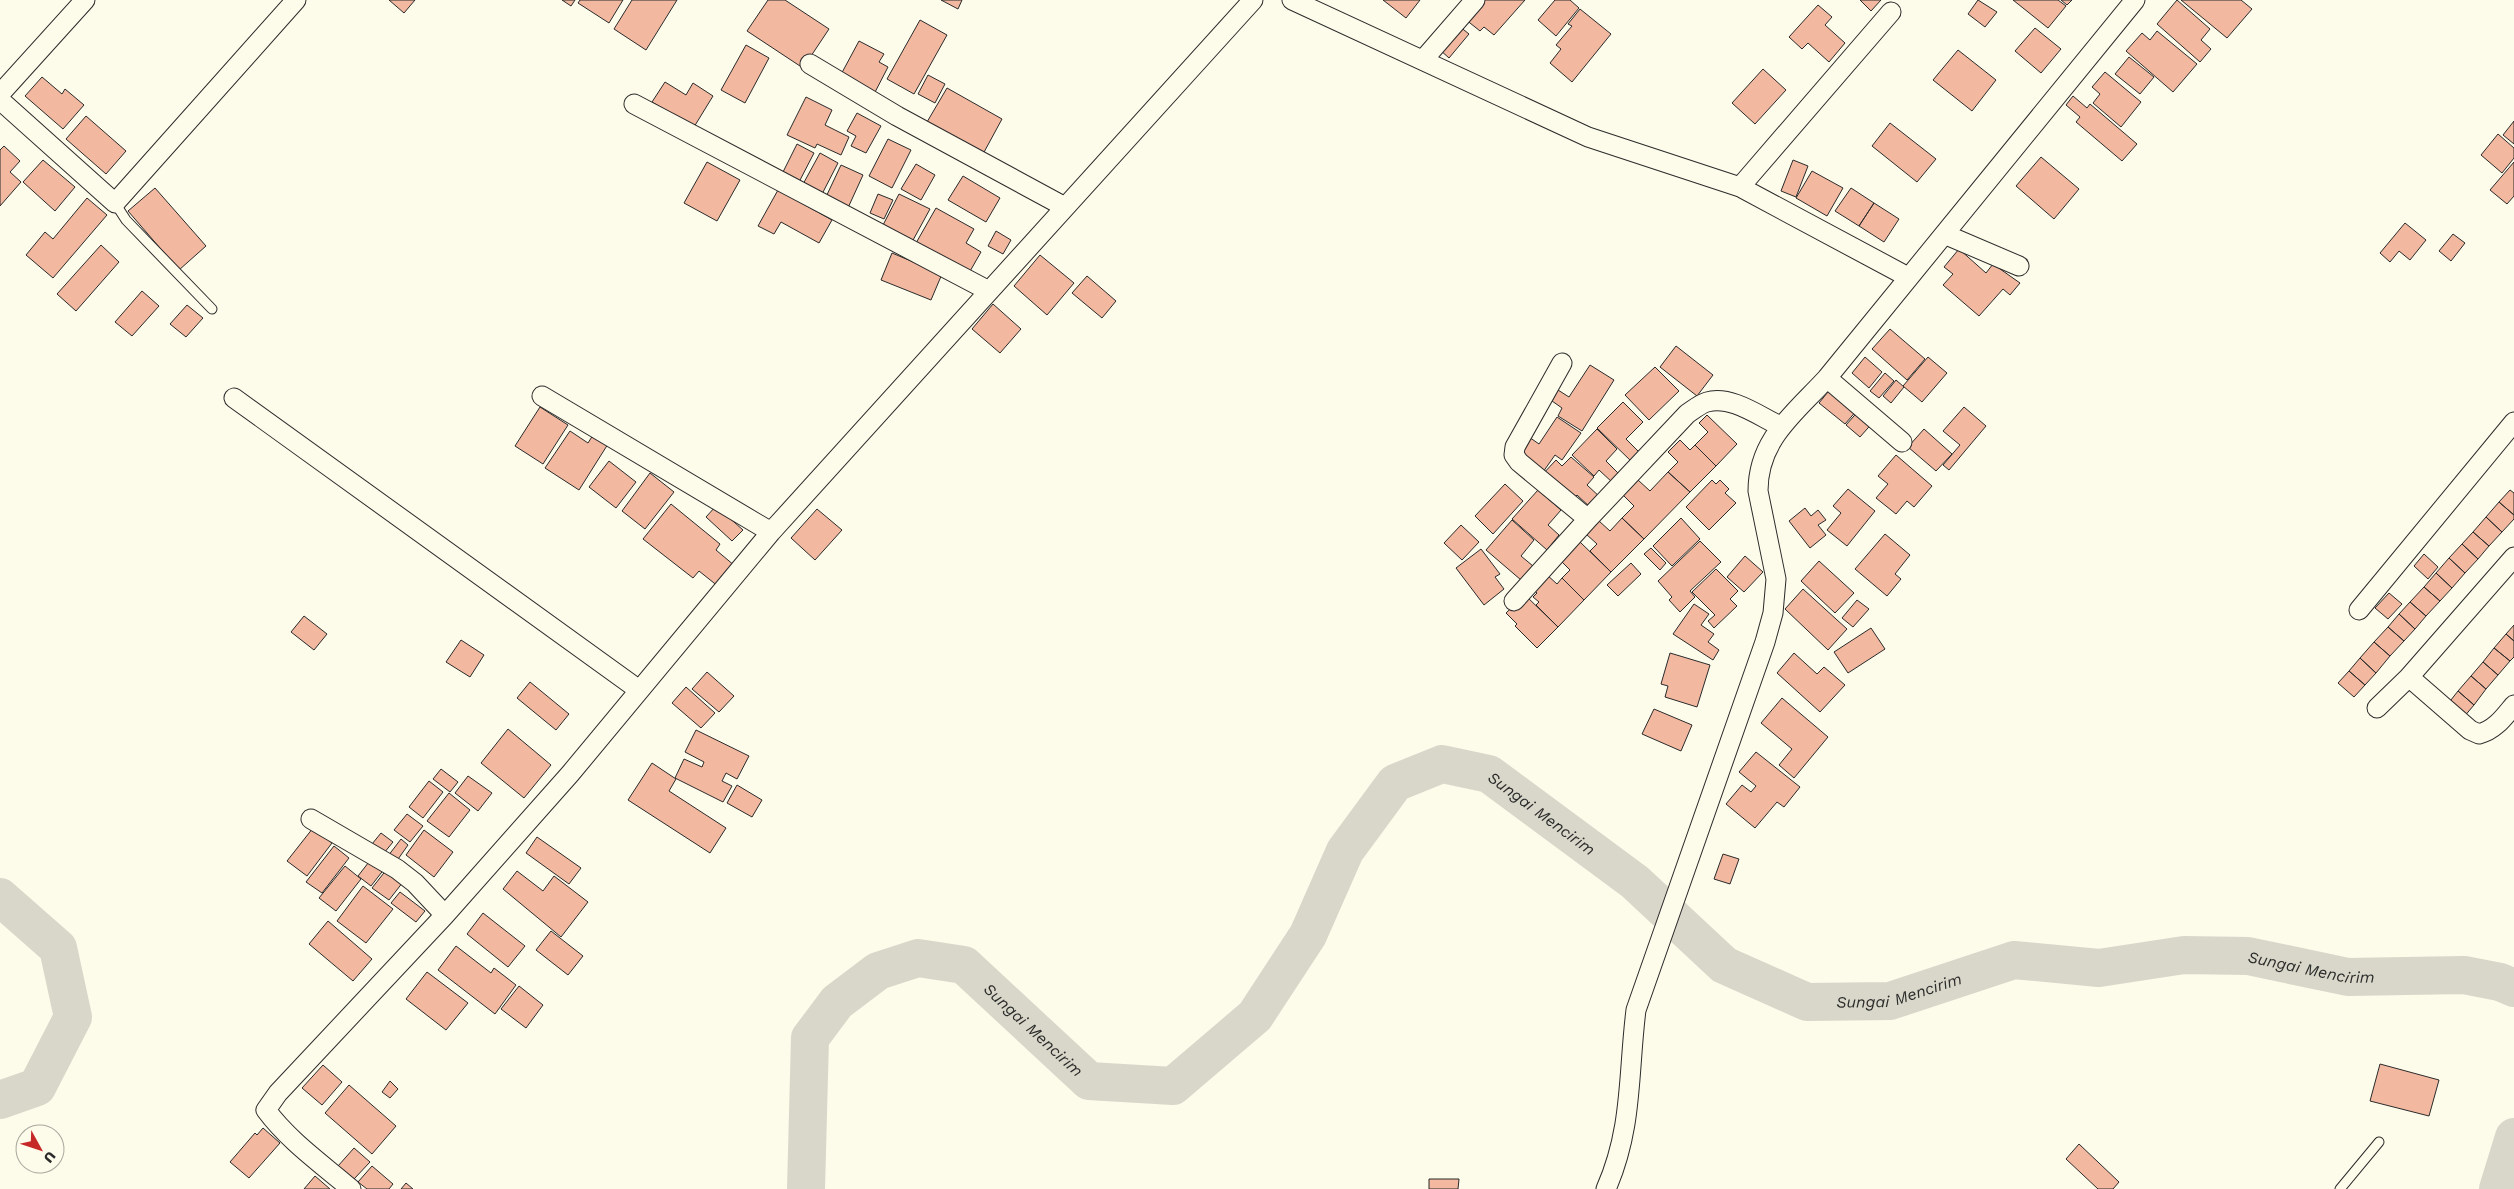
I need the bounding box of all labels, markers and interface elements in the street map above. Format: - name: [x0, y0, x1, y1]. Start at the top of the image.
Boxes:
- water label: Sungai Mencirim: [1484, 768, 1599, 859]
- water label: Sungai Mencirim: [2246, 947, 2375, 987]
- water label: Sungai Mencirim: [1836, 969, 1964, 1012]
- water label: Sungai Mencirim: [980, 979, 1087, 1081]
- north arrow: [15, 1124, 65, 1174]
- text: U: [41, 1148, 59, 1166]

